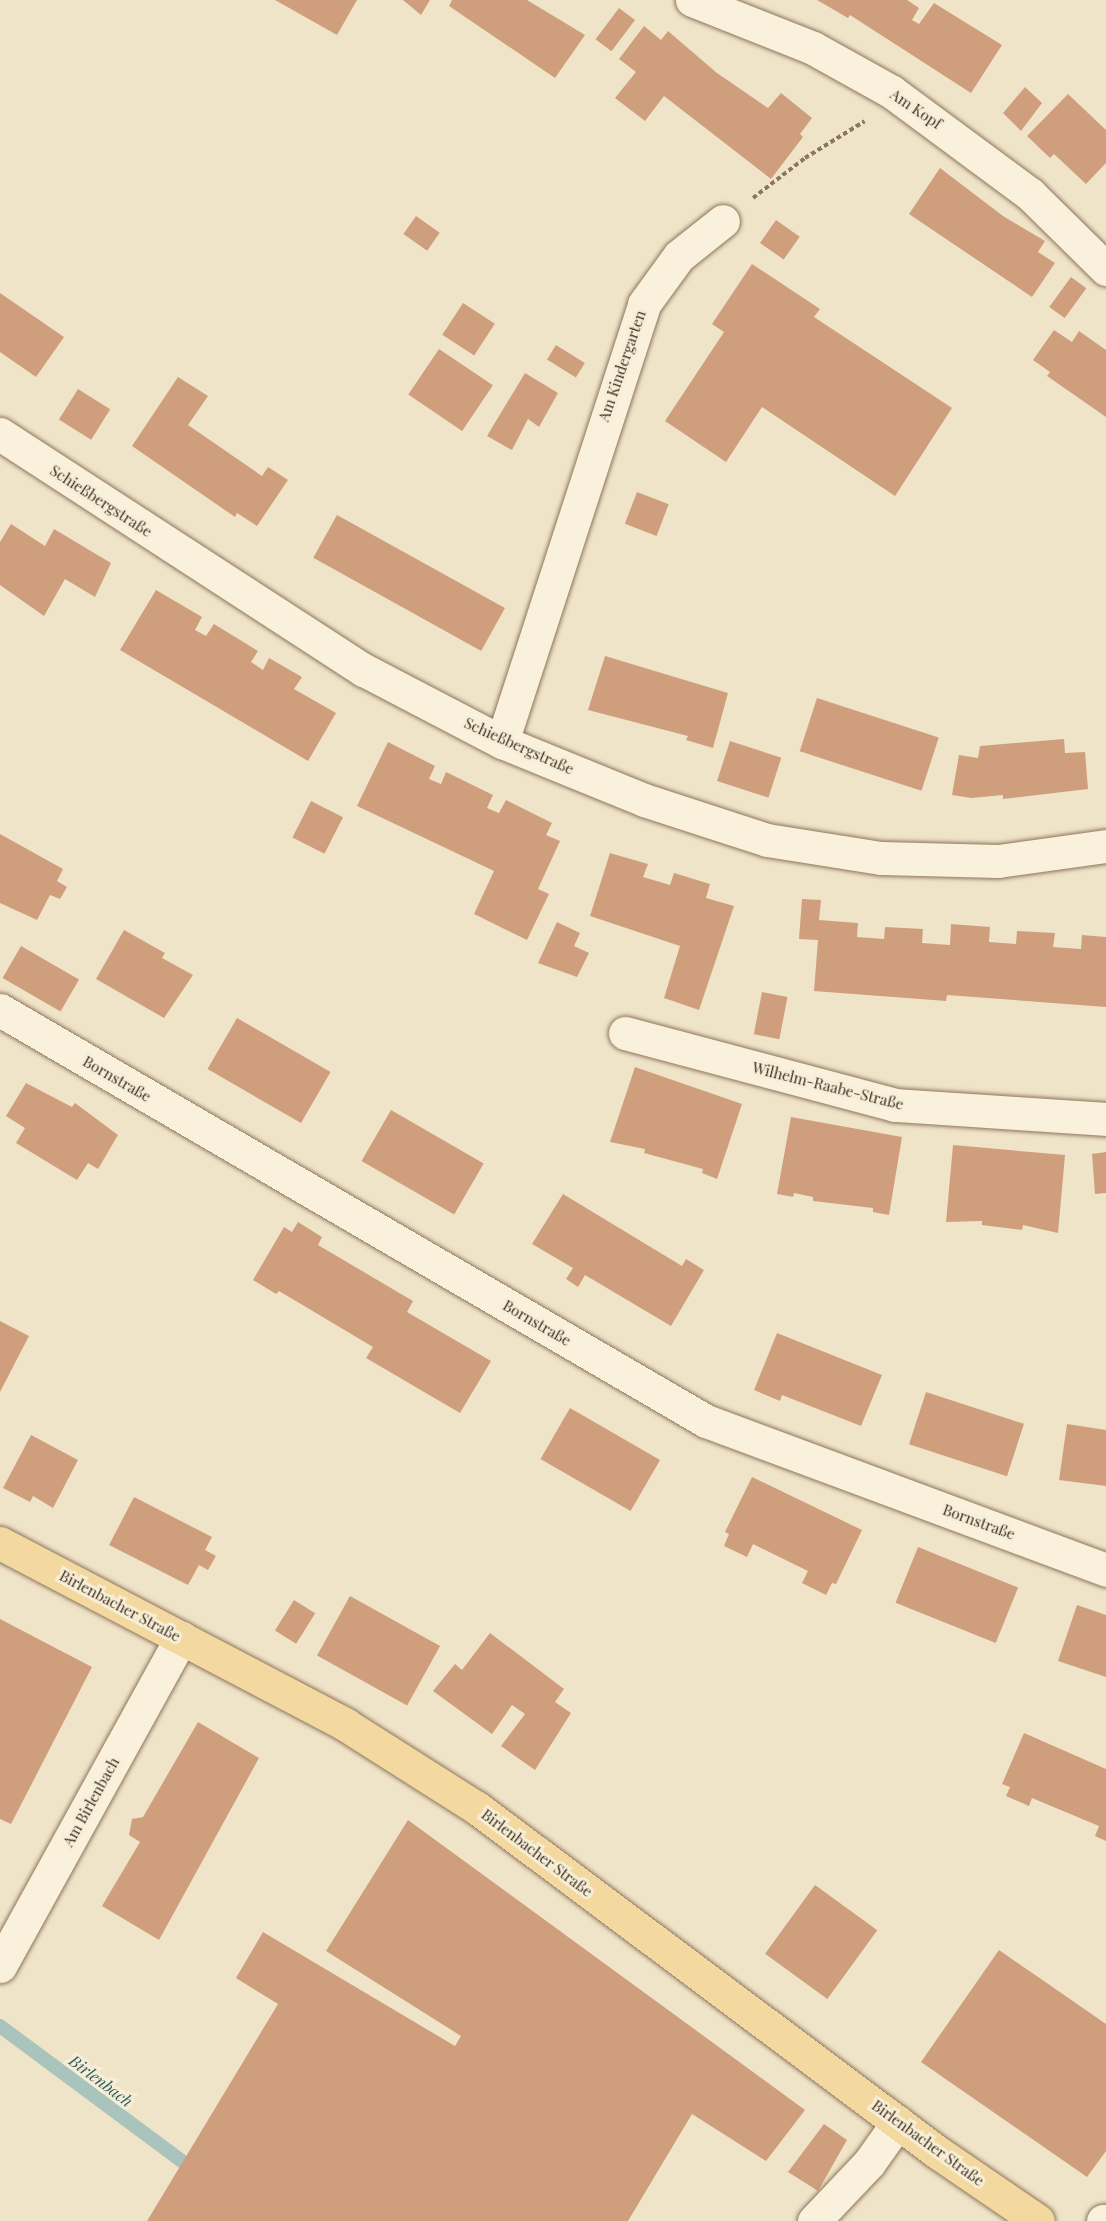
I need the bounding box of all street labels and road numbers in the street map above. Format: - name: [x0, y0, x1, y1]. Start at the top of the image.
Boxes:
- street label: Am Kopf: [887, 85, 945, 133]
- street label: Am Kindergarten: [595, 308, 649, 424]
- street label: Schießbergstraße: [47, 461, 155, 541]
- street label: Schießbergstraße: [461, 714, 577, 778]
- street label: Bornstraße: [80, 1052, 154, 1106]
- street label: Wilhelm-Raabe-Straße: [750, 1058, 906, 1114]
- street label: Bornstraße: [500, 1296, 574, 1350]
- street label: Bornstraße: [940, 1501, 1018, 1543]
- street label: Birlenbacher Straße: [56, 1566, 184, 1646]
- street label: Am Birlenbach: [59, 1754, 123, 1850]
- street label: Birlenbacher Straße: [478, 1805, 596, 1901]
- street label: Birlenbacher Straße: [868, 2096, 988, 2190]

